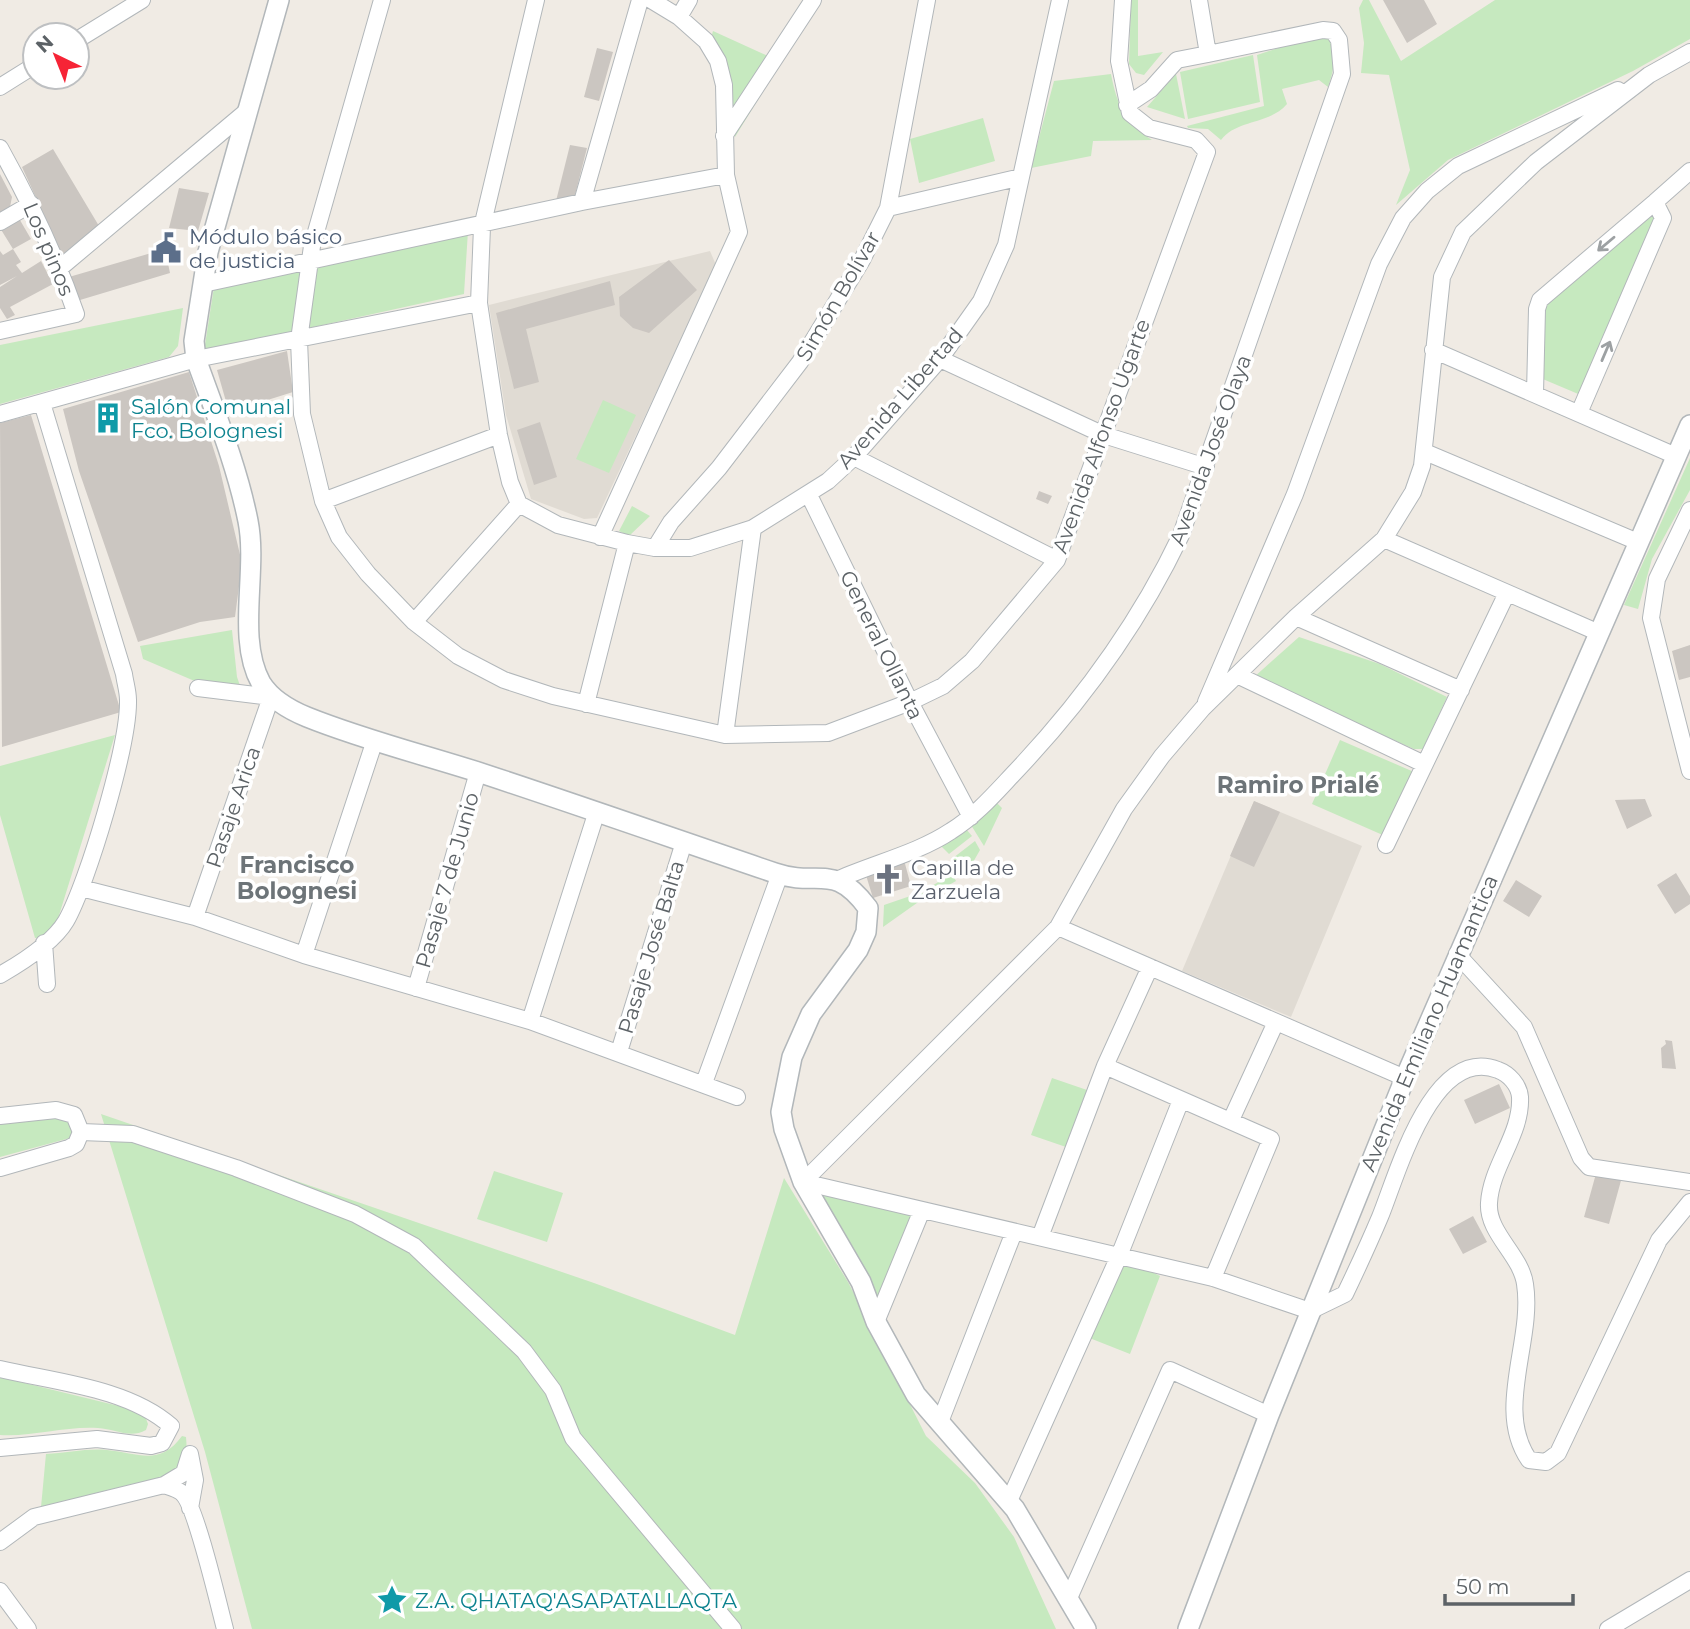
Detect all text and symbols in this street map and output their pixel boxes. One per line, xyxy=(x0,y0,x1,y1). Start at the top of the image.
north arrow xyxy=(21,21,91,91)
text: N xyxy=(31,30,58,58)
street label: Los pinos xyxy=(18,199,80,299)
place label: Módulo básico de justicia xyxy=(189,224,342,273)
street label: Simón Bolívar xyxy=(791,227,885,365)
public building icon: Módulo básico de justicia xyxy=(149,231,183,265)
one-way arrow xyxy=(1597,236,1615,252)
street label: Avenida Alfonso Ugarte xyxy=(1047,316,1155,556)
street label: Avenida Libertad xyxy=(832,322,968,474)
one-way arrow xyxy=(1600,341,1613,362)
street label: Avenida José Olaya xyxy=(1164,351,1256,549)
place label: Salón Comunal Fco. Bolognesi xyxy=(131,394,291,443)
building icon: Salón Comunal Fco. Bolognesi xyxy=(91,401,125,435)
street label: General Ollanta xyxy=(835,566,929,724)
street label: Pasaje Arica xyxy=(201,743,265,871)
district label: Ramiro Prialé xyxy=(1217,771,1379,799)
street label: Pasaje 7 de Junio xyxy=(410,789,484,971)
district label: Francisco Bolognesi xyxy=(237,851,357,905)
place label: Capilla de Zarzuela xyxy=(911,855,1014,904)
street label: Pasaje José Balta xyxy=(613,857,689,1037)
church icon: Capilla de Zarzuela xyxy=(871,862,905,896)
street label: Avenida Emiliano Huamantica xyxy=(1355,871,1503,1175)
scale bar xyxy=(1445,1562,1573,1606)
text: 50 m xyxy=(1456,1574,1510,1599)
place icon: Z.A. QHATAQ'ASAPATALLAQTA xyxy=(375,1583,409,1617)
place label: Z.A. QHATAQ'ASAPATALLAQTA xyxy=(415,1588,738,1613)

